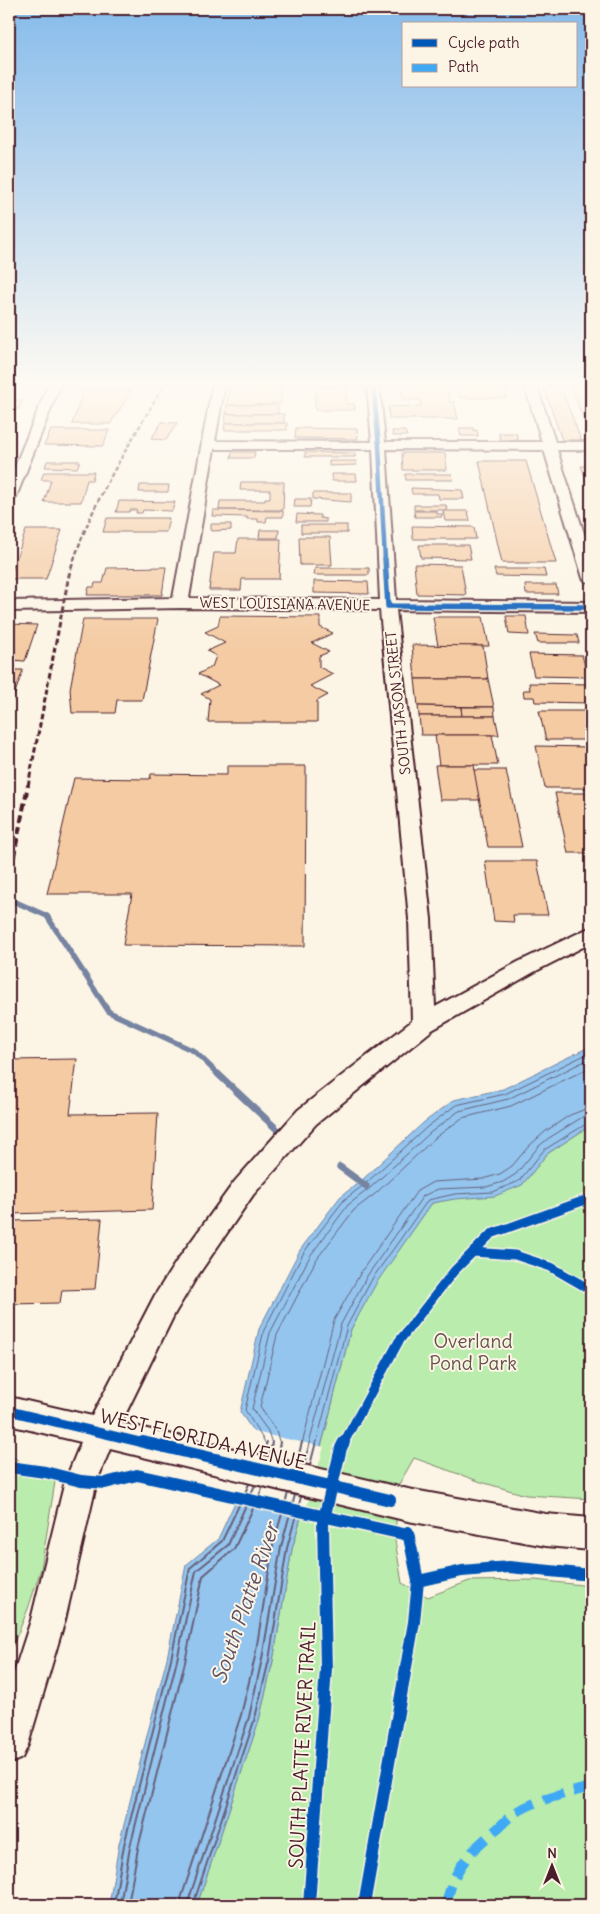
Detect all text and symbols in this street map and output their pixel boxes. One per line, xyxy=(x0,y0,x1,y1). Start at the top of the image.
legend xyxy=(402,22,578,88)
text: Cycle path xyxy=(448,33,520,52)
text: Path xyxy=(448,57,479,76)
street label: WEST LOUISIANA AVENUE xyxy=(199,594,371,614)
street label: SOUTH JASON STREET xyxy=(382,630,414,776)
park label: Overland Pond Park xyxy=(429,1329,517,1375)
street label: WEST FLORIDA AVENUE xyxy=(98,1404,308,1474)
water label: South Platte River xyxy=(205,1517,286,1687)
street label: SOUTH PLATTE RIVER TRAIL xyxy=(284,1621,320,1869)
north arrow xyxy=(528,1842,578,1892)
text: N xyxy=(547,1844,557,1862)

